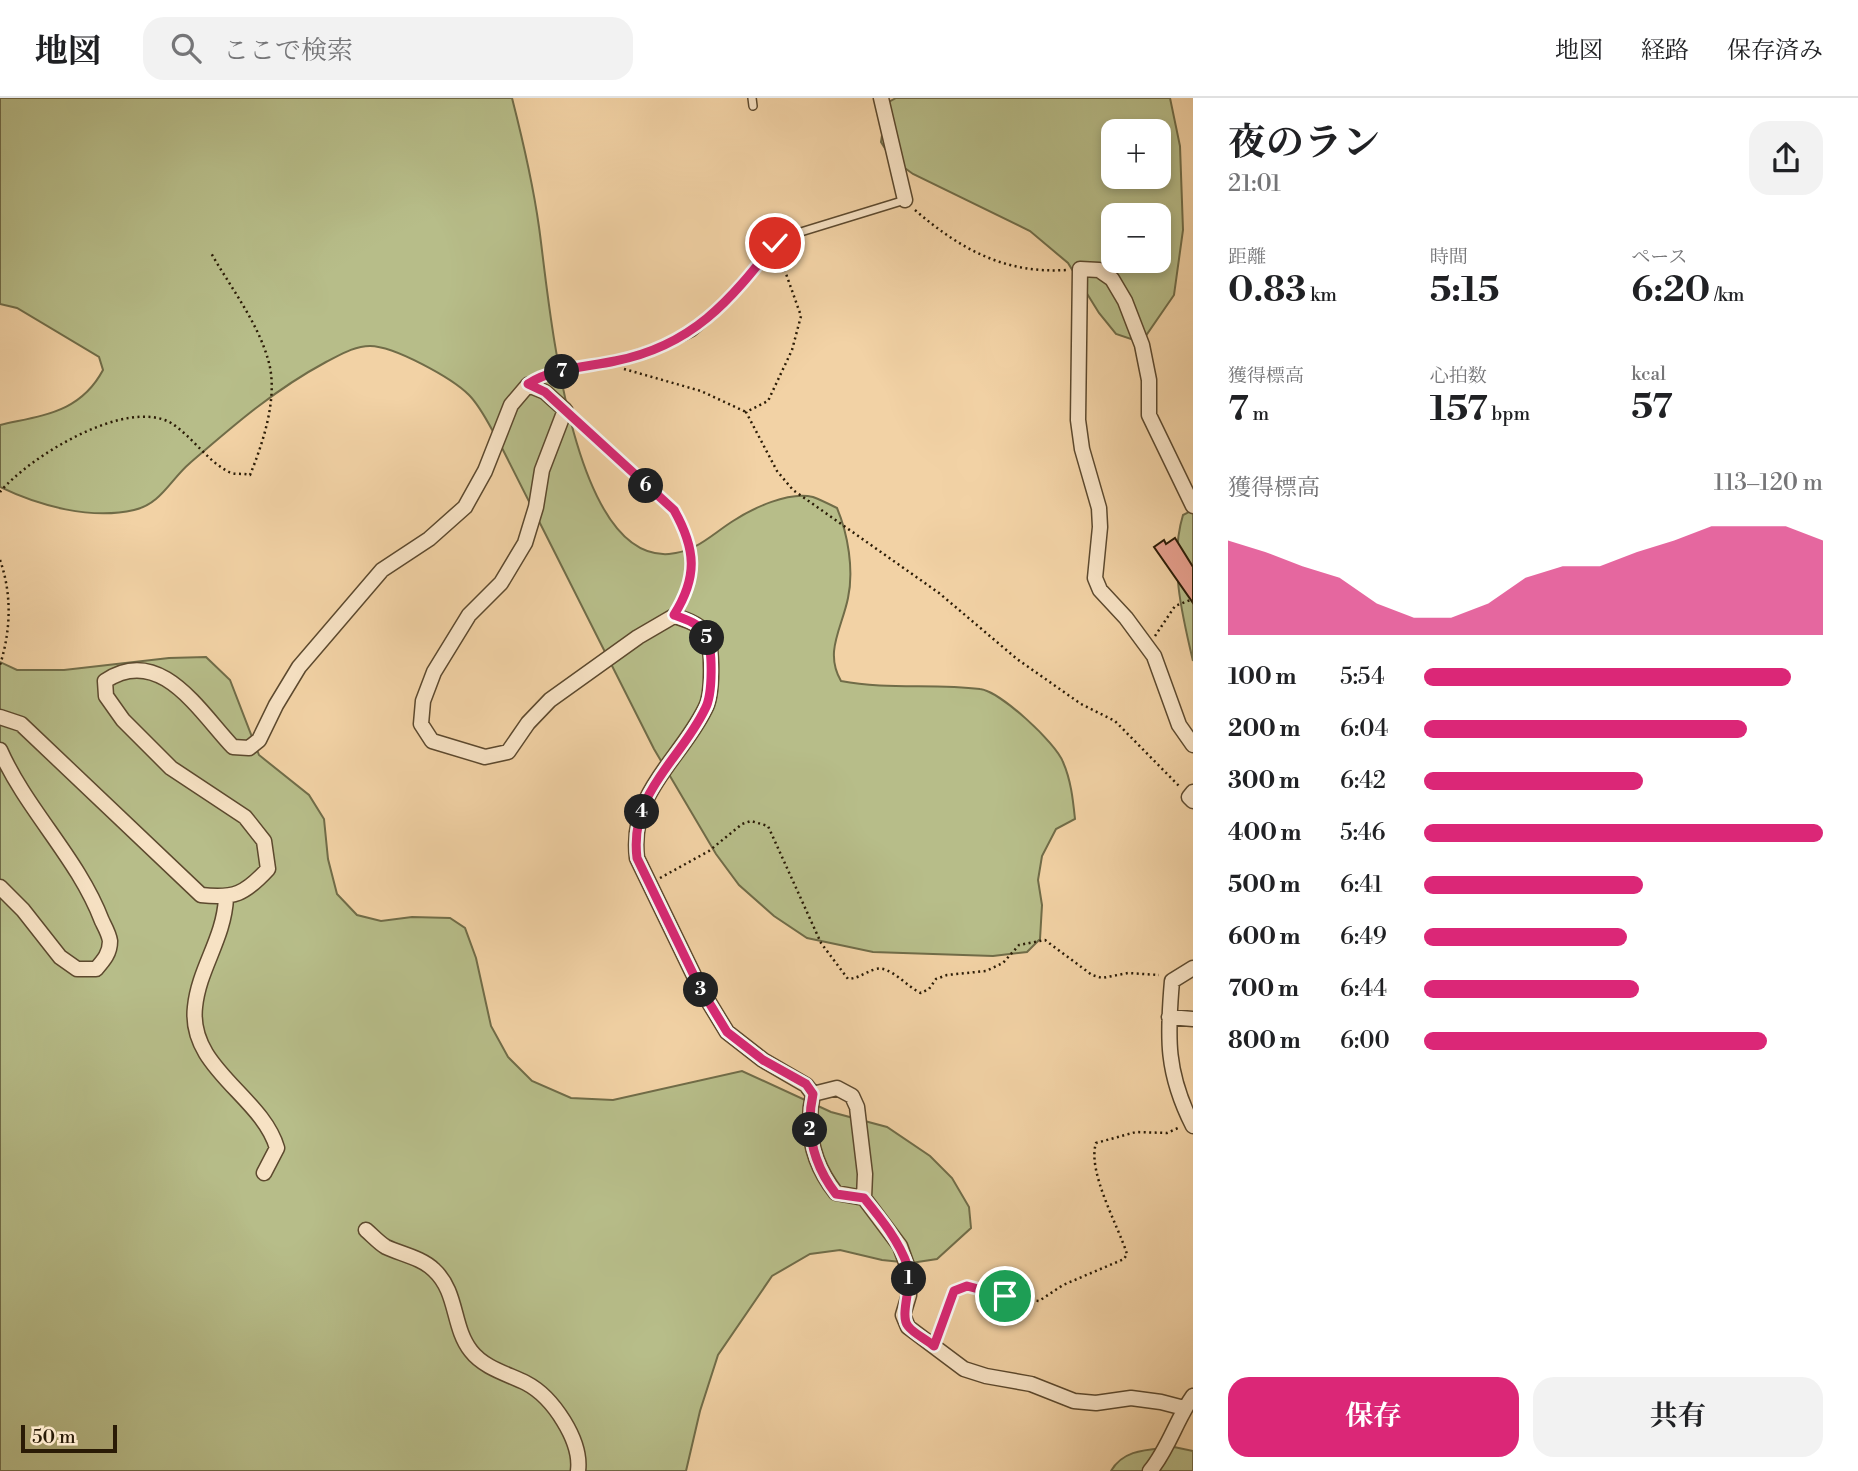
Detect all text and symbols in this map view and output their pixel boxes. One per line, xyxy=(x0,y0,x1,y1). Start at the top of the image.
search box xyxy=(143,17,633,80)
icon: search xyxy=(167,29,205,67)
text: 地図 xyxy=(35,32,101,73)
text: ここで検索 xyxy=(223,35,353,67)
text: 地図 xyxy=(1555,36,1603,66)
text: 経路 xyxy=(1641,36,1689,66)
text: 保存済み xyxy=(1727,36,1823,66)
map controls xyxy=(1101,119,1171,273)
button: + xyxy=(1101,119,1171,189)
text: 夜のラン xyxy=(1228,120,1380,167)
button: share xyxy=(1749,121,1823,195)
text: 21:01 xyxy=(1228,170,1281,198)
button: − xyxy=(1101,203,1171,273)
pin xyxy=(745,213,805,273)
icon: check xyxy=(756,224,794,262)
text: 距離 xyxy=(1228,245,1266,269)
text: 時間 xyxy=(1430,245,1468,269)
text: ペース xyxy=(1631,245,1687,269)
text: 0.83 xyxy=(1228,269,1306,312)
text: 5:15 xyxy=(1430,269,1499,312)
text: 6:20 xyxy=(1631,269,1710,312)
text: km xyxy=(1306,283,1337,307)
text: /km xyxy=(1710,283,1744,307)
pin: 7 xyxy=(544,354,580,390)
text: 7 xyxy=(556,359,567,383)
text: kcal xyxy=(1631,362,1666,386)
text: 獲得標高 xyxy=(1228,364,1304,388)
text: 心拍数 xyxy=(1430,364,1487,388)
text: 57 xyxy=(1631,386,1673,429)
text: 7 xyxy=(1228,388,1249,431)
text: 157 xyxy=(1430,388,1488,431)
text: m xyxy=(1249,402,1269,426)
text: bpm xyxy=(1488,402,1530,426)
pin: 6 xyxy=(628,468,664,504)
text: 113–120 m xyxy=(1714,469,1823,497)
text: 6 xyxy=(640,473,651,497)
text: 獲得標高 xyxy=(1228,474,1320,502)
pin: 5 xyxy=(690,620,724,656)
text: 5 xyxy=(701,625,712,649)
text: 100 m xyxy=(1228,663,1296,691)
text: 5:54 xyxy=(1340,663,1385,691)
text: 200 m xyxy=(1228,715,1300,743)
text: 6:04 xyxy=(1340,715,1388,743)
text: 300 m xyxy=(1228,767,1300,795)
text: 6:42 xyxy=(1340,767,1386,795)
pin: 4 xyxy=(624,794,660,830)
text: 4 xyxy=(635,799,648,823)
text: 400 m xyxy=(1228,819,1301,847)
text: 5:46 xyxy=(1340,819,1386,847)
text: 500 m xyxy=(1228,871,1300,899)
text: 6:41 xyxy=(1340,871,1383,899)
text: 600 m xyxy=(1228,923,1301,951)
text: 6:49 xyxy=(1340,923,1387,951)
pin: 3 xyxy=(684,972,718,1008)
text: 700 m xyxy=(1228,975,1299,1003)
text: 6:44 xyxy=(1340,975,1387,1003)
text: 3 xyxy=(695,977,706,1001)
text: 800 m xyxy=(1228,1027,1301,1055)
text: 6:00 xyxy=(1340,1027,1390,1055)
pin: 2 xyxy=(792,1112,828,1148)
text: 2 xyxy=(804,1117,815,1141)
pin: 1 xyxy=(892,1262,926,1296)
text: 1 xyxy=(904,1266,913,1290)
pin xyxy=(975,1266,1035,1326)
icon: arrive xyxy=(986,1277,1024,1315)
button: 保存 xyxy=(1228,1377,1519,1457)
button: 共有 xyxy=(1533,1377,1823,1457)
scale bar xyxy=(21,1422,117,1454)
text: 50 m xyxy=(32,1425,76,1449)

